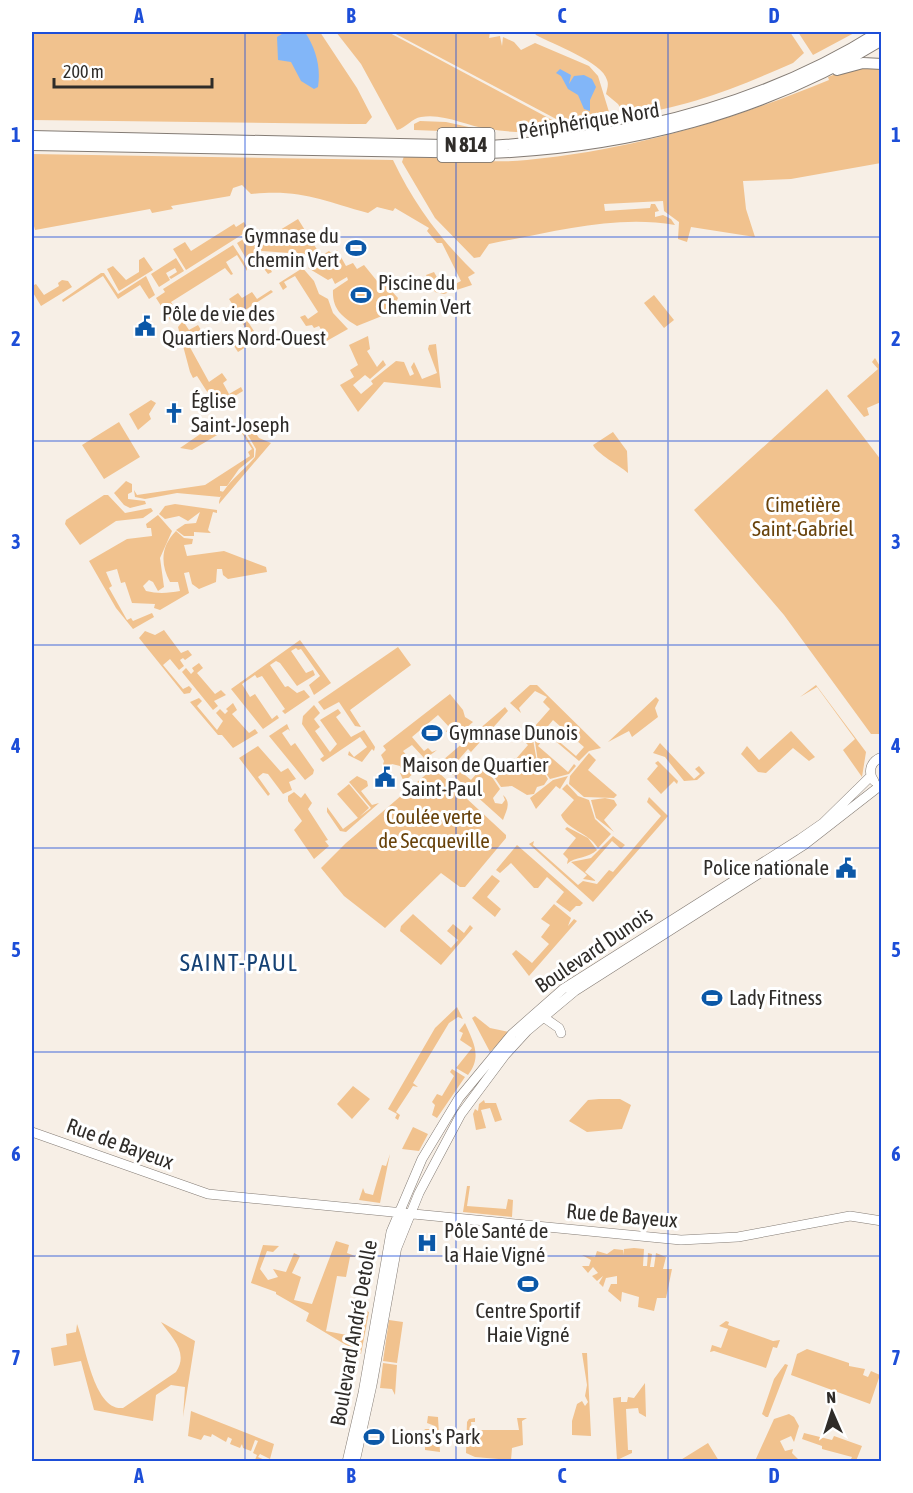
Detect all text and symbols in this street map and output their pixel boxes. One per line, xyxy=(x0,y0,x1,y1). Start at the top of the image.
text: A xyxy=(133,4,144,27)
text: B xyxy=(346,4,356,27)
text: C xyxy=(558,4,567,27)
text: D xyxy=(768,4,780,27)
scale bar xyxy=(54,51,212,89)
text: 200 m xyxy=(63,61,104,82)
street label: Périphérique Nord xyxy=(517,97,661,143)
text: 1 xyxy=(11,123,21,146)
text: 1 xyxy=(891,123,901,146)
road number: N 814 xyxy=(438,128,494,162)
place label: Gymnase du chemin Vert xyxy=(244,223,339,271)
sports icon: Gymnase du chemin Vert xyxy=(344,236,368,260)
place label: Piscine du Chemin Vert xyxy=(378,270,471,318)
sports icon: Piscine du Chemin Vert xyxy=(349,283,373,307)
place label: Pôle de vie des Quartiers Nord-Ouest xyxy=(162,301,326,349)
public building icon: Pôle de vie des Quartiers Nord-Ouest xyxy=(133,314,157,338)
text: 2 xyxy=(11,327,21,350)
text: 2 xyxy=(891,327,901,350)
place label: Église Saint-Joseph xyxy=(191,388,290,436)
church icon: Église Saint-Joseph xyxy=(162,401,186,425)
park label: Cimetière Saint-Gabriel xyxy=(752,492,854,540)
text: 3 xyxy=(11,530,21,553)
text: 3 xyxy=(891,530,901,553)
place label: Gymnase Dunois xyxy=(449,720,578,744)
sports icon: Gymnase Dunois xyxy=(420,721,444,745)
text: 4 xyxy=(10,734,21,757)
text: 4 xyxy=(890,734,901,757)
place label: Maison de Quartier Saint-Paul xyxy=(402,752,549,800)
public building icon: Maison de Quartier Saint-Paul xyxy=(373,765,397,789)
park label: Coulée verte de Secqueville xyxy=(378,804,490,852)
place label: Police nationale xyxy=(703,855,829,879)
public building icon: Police nationale xyxy=(834,856,858,880)
street label: Boulevard Dunois xyxy=(530,901,657,997)
text: 5 xyxy=(11,938,21,961)
text: 5 xyxy=(891,938,901,961)
district label: SAINT-PAUL xyxy=(180,949,298,976)
place label: Lady Fitness xyxy=(729,985,822,1009)
sports icon: Lady Fitness xyxy=(700,986,724,1010)
street label: Rue de Bayeux xyxy=(64,1113,177,1174)
text: 6 xyxy=(11,1142,21,1165)
text: 6 xyxy=(891,1142,901,1165)
street label: Rue de Bayeux xyxy=(565,1198,679,1232)
place label: Pôle Santé de la Haie Vigné xyxy=(444,1218,548,1266)
hospital icon: Pôle Santé de la Haie Vigné xyxy=(415,1231,439,1255)
street label: Boulevard André Detolle xyxy=(325,1238,381,1428)
sports icon: Centre Sportif Haie Vigné xyxy=(516,1272,540,1296)
place label: Centre Sportif Haie Vigné xyxy=(475,1298,581,1346)
text: 7 xyxy=(11,1346,21,1369)
text: 7 xyxy=(891,1346,901,1369)
north arrow xyxy=(802,1382,862,1442)
text: N xyxy=(826,1388,836,1406)
place label: Lions's Park xyxy=(391,1424,480,1448)
sports icon: Lions's Park xyxy=(362,1425,386,1449)
text: A xyxy=(133,1464,144,1487)
text: B xyxy=(346,1464,356,1487)
text: C xyxy=(558,1464,567,1487)
text: D xyxy=(768,1464,780,1487)

